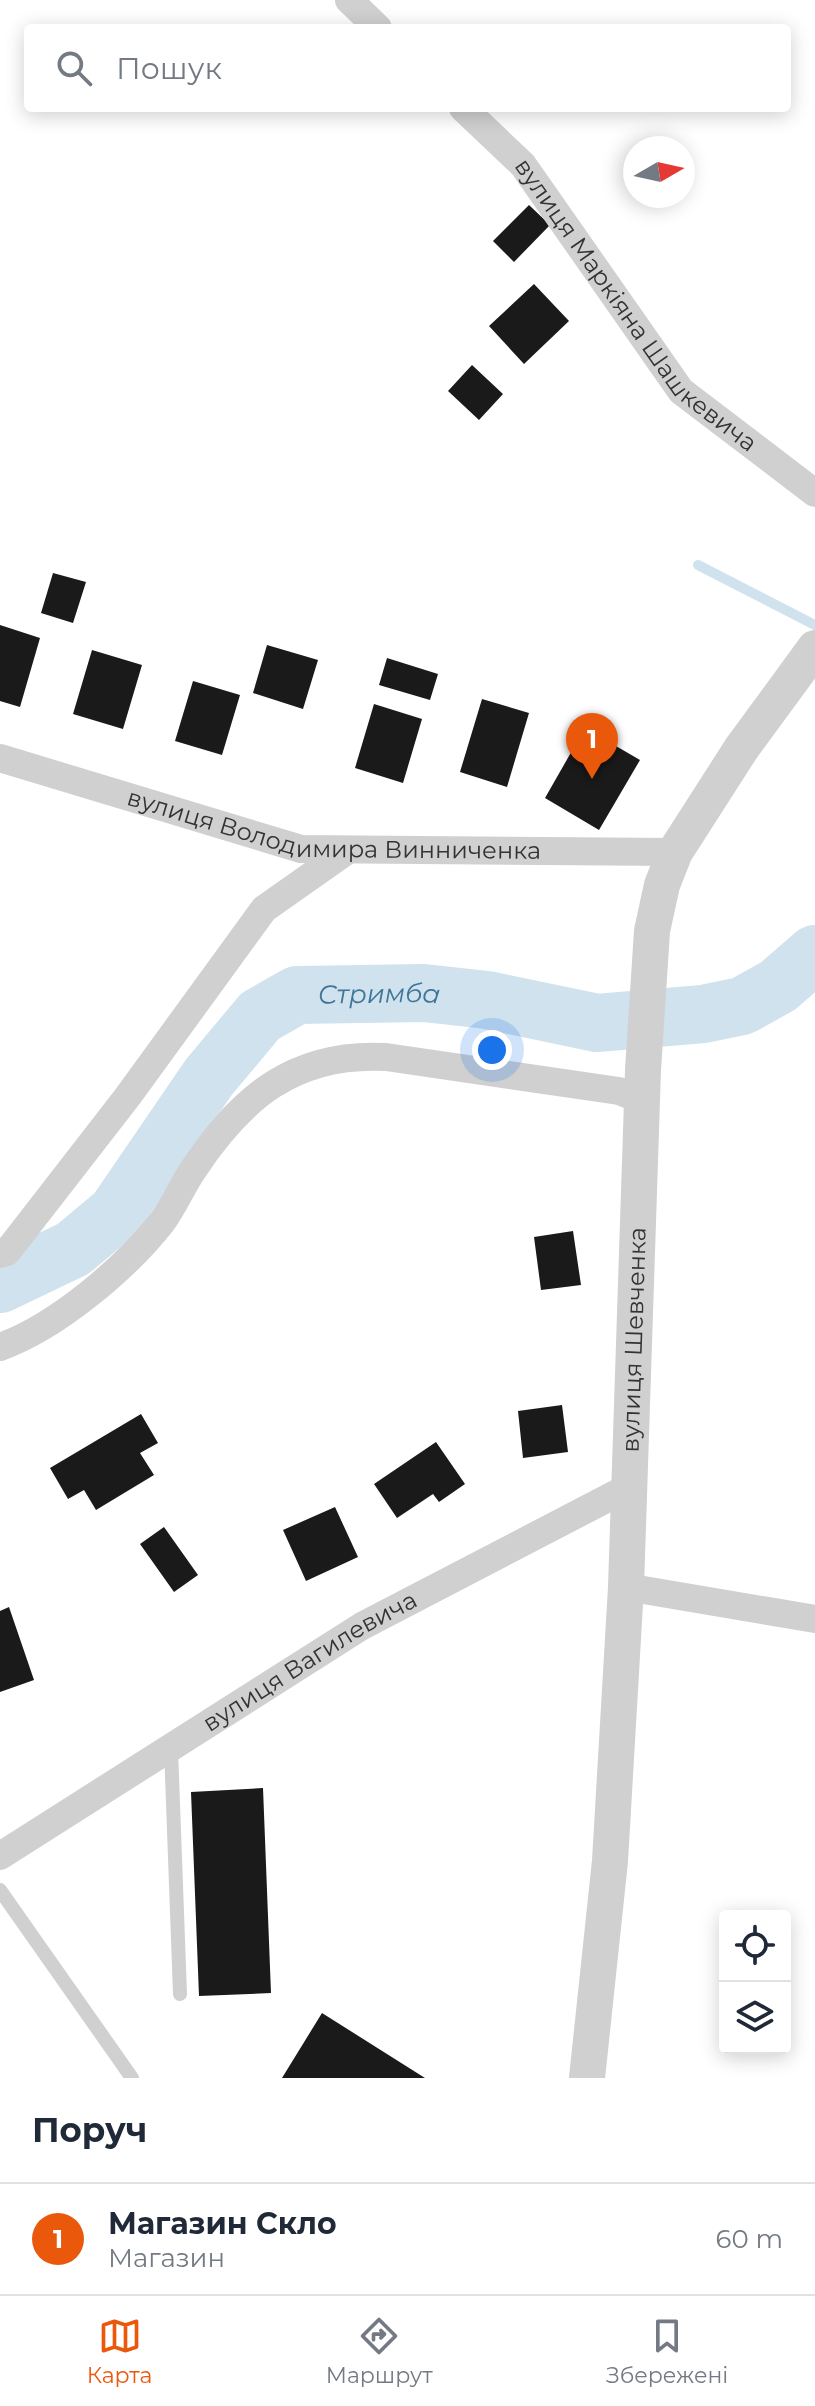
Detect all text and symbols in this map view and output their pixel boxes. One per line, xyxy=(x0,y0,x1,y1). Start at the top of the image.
search box xyxy=(24,24,791,112)
icon: search xyxy=(52,46,96,90)
text: Пошук xyxy=(116,50,222,87)
north arrow xyxy=(623,136,695,208)
street label: вулиця Маркіяна Шашкевича xyxy=(509,153,763,458)
pin: 1 xyxy=(566,713,618,779)
street label: вулиця Володимира Винниченка xyxy=(124,782,541,865)
water label: Стримба xyxy=(318,977,442,1011)
your location xyxy=(472,1030,512,1070)
street label: вулиця Шевченка xyxy=(615,1227,652,1453)
street label: вулиця Вагилевича xyxy=(197,1585,422,1737)
map controls xyxy=(719,1910,791,2054)
button: locate xyxy=(719,1910,791,1982)
button: layers xyxy=(719,1982,791,2054)
text: Поруч xyxy=(32,2109,147,2151)
text: Магазин Скло xyxy=(108,2205,337,2242)
text: 1 xyxy=(53,2223,63,2255)
text: 60 m xyxy=(716,2223,783,2255)
text: Магазин xyxy=(108,2242,225,2274)
tab: Карта xyxy=(87,2314,152,2389)
tab: Маршрут xyxy=(326,2314,433,2389)
tab: Збережені xyxy=(606,2314,728,2389)

